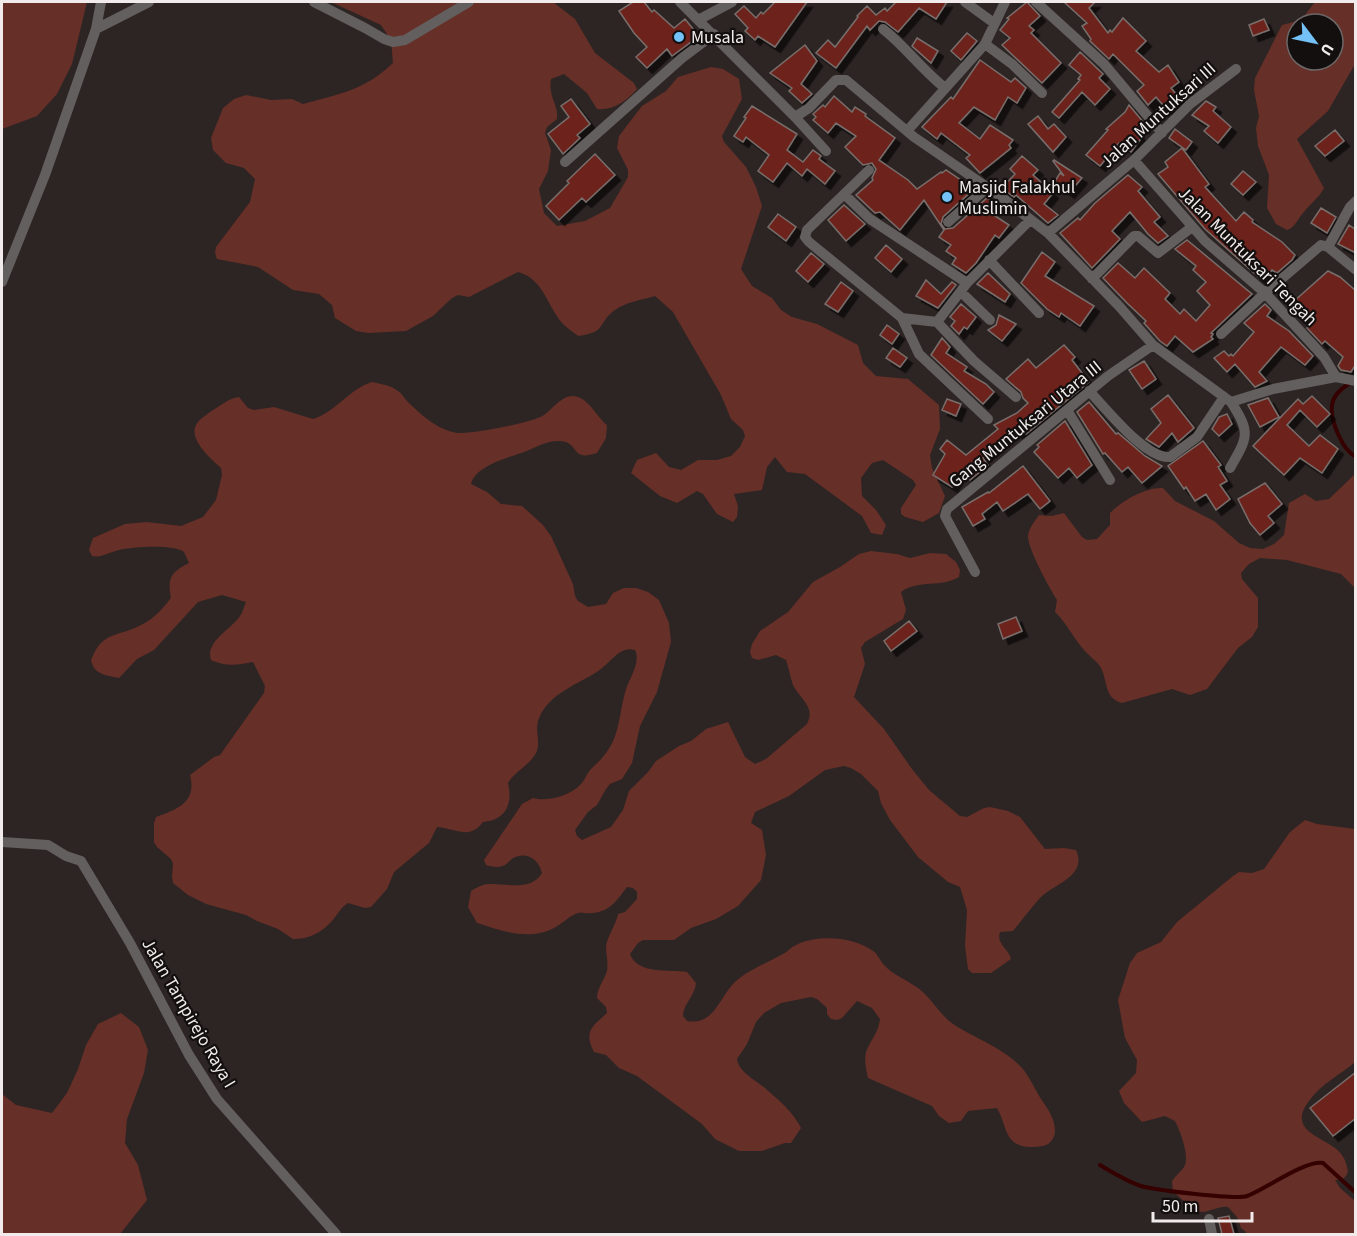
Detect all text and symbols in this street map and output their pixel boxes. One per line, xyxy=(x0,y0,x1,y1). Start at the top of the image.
north arrow xyxy=(1285,12,1345,72)
place label: Musala xyxy=(691,25,744,50)
marker: Musala xyxy=(672,30,686,44)
text: U xyxy=(1315,39,1339,60)
street label: Jalan Muntuksari III xyxy=(1095,57,1221,174)
place label: Masjid Falakhul Muslimin xyxy=(959,175,1075,221)
street label: Jalan Muntuksari Tengah xyxy=(1172,181,1323,332)
marker: Masjid Falakhul Muslimin xyxy=(940,190,954,204)
street label: Gang Muntuksari Utara III xyxy=(944,355,1107,494)
street label: Jalan Tampirejo Raya I xyxy=(135,934,242,1093)
scale bar xyxy=(1153,1185,1252,1223)
text: 50 m xyxy=(1162,1194,1198,1219)

